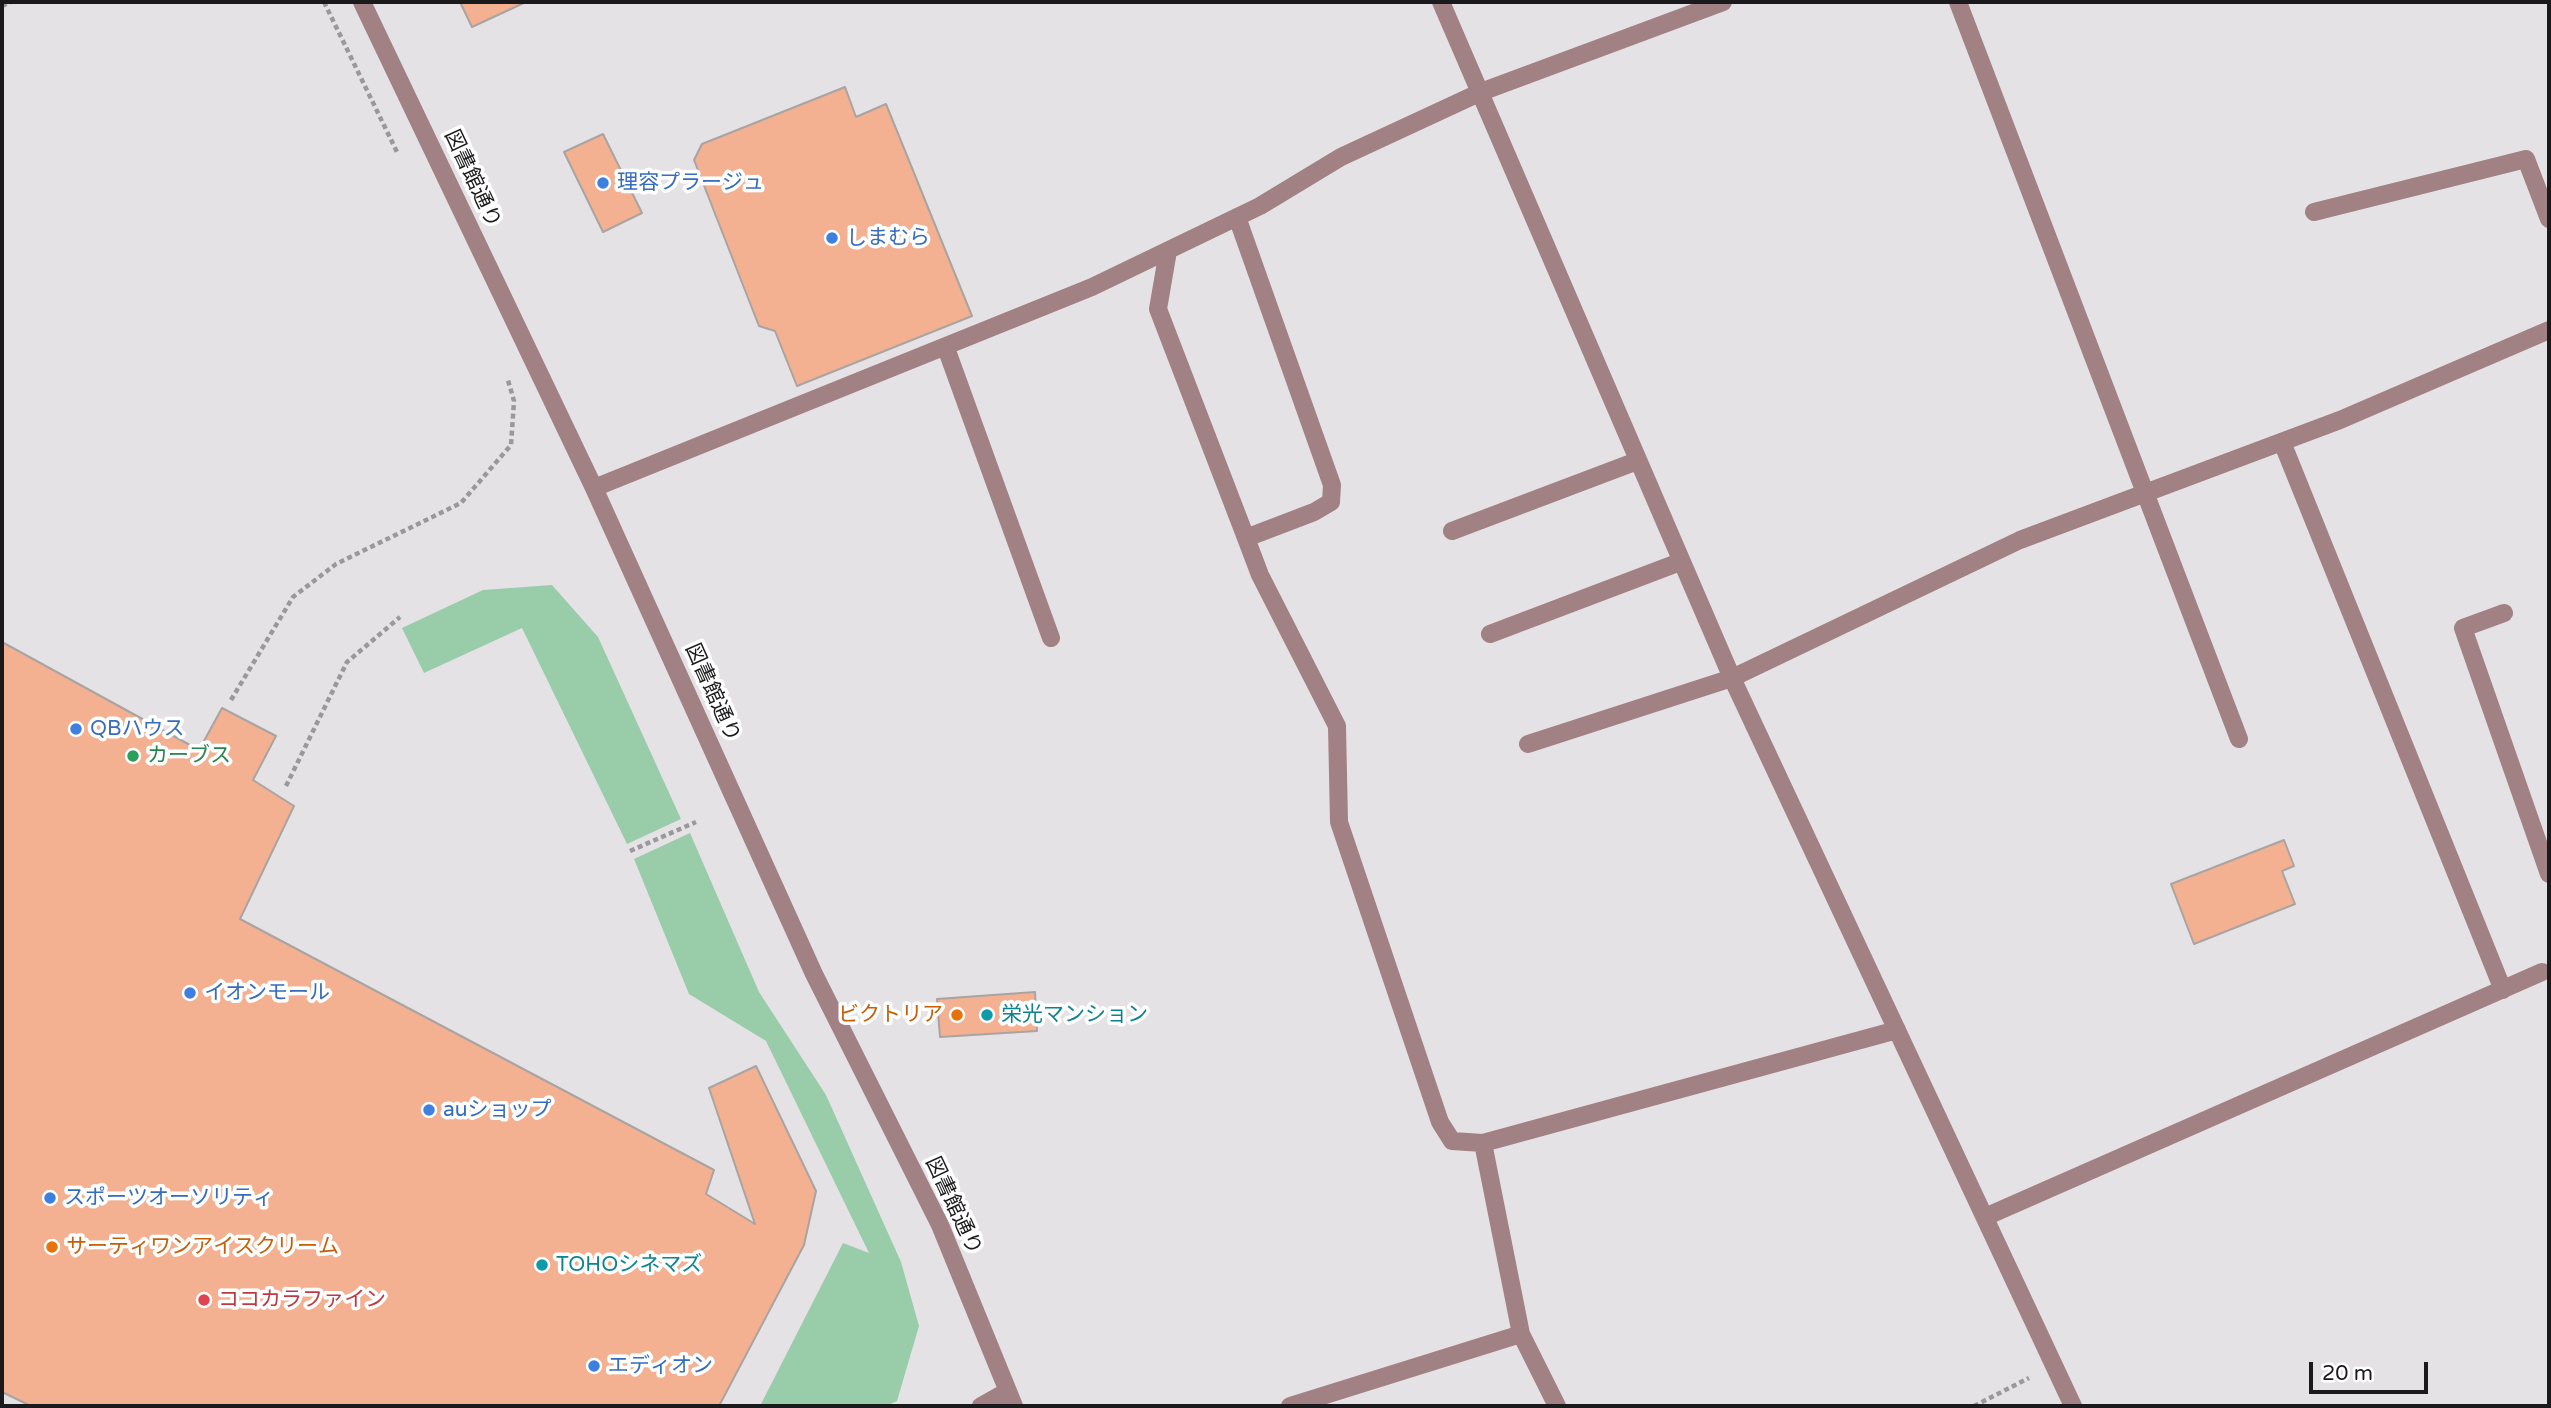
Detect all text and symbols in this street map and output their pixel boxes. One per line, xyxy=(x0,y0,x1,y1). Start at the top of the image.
street label: 図書館通り xyxy=(438,126,506,232)
place label: 理容プラージュ xyxy=(617,170,764,196)
marker: 理容プラージュ xyxy=(595,175,611,191)
place label: しまむら xyxy=(846,225,930,251)
marker: しまむら xyxy=(824,230,840,246)
street label: 図書館通り xyxy=(679,640,745,746)
place label: QBハウス xyxy=(90,716,185,742)
marker: QBハウス xyxy=(68,721,84,737)
place label: カーブス xyxy=(147,743,231,769)
marker: カーブス xyxy=(125,748,141,764)
place label: イオンモール xyxy=(204,980,330,1006)
marker: イオンモール xyxy=(182,985,198,1001)
place label: ビクトリア xyxy=(838,1002,943,1028)
place label: 栄光マンション xyxy=(1001,1002,1148,1028)
marker: ビクトリア xyxy=(949,1007,965,1023)
marker: 栄光マンション xyxy=(979,1007,995,1023)
place label: auショップ xyxy=(443,1097,552,1123)
marker: auショップ xyxy=(421,1102,437,1118)
street label: 図書館通り xyxy=(919,1153,987,1259)
place label: スポーツオーソリティ xyxy=(64,1185,274,1211)
marker: スポーツオーソリティ xyxy=(42,1190,58,1206)
place label: サーティワンアイスクリーム xyxy=(66,1234,339,1260)
marker: サーティワンアイスクリーム xyxy=(44,1239,60,1255)
place label: TOHOシネマズ xyxy=(556,1252,702,1278)
marker: TOHOシネマズ xyxy=(534,1257,550,1273)
place label: ココカラファイン xyxy=(218,1287,386,1313)
marker: ココカラファイン xyxy=(196,1292,212,1308)
scale bar xyxy=(2313,1348,2432,1392)
place label: エディオン xyxy=(608,1353,713,1379)
marker: エディオン xyxy=(586,1358,602,1374)
text: 20 m xyxy=(2322,1361,2373,1386)

